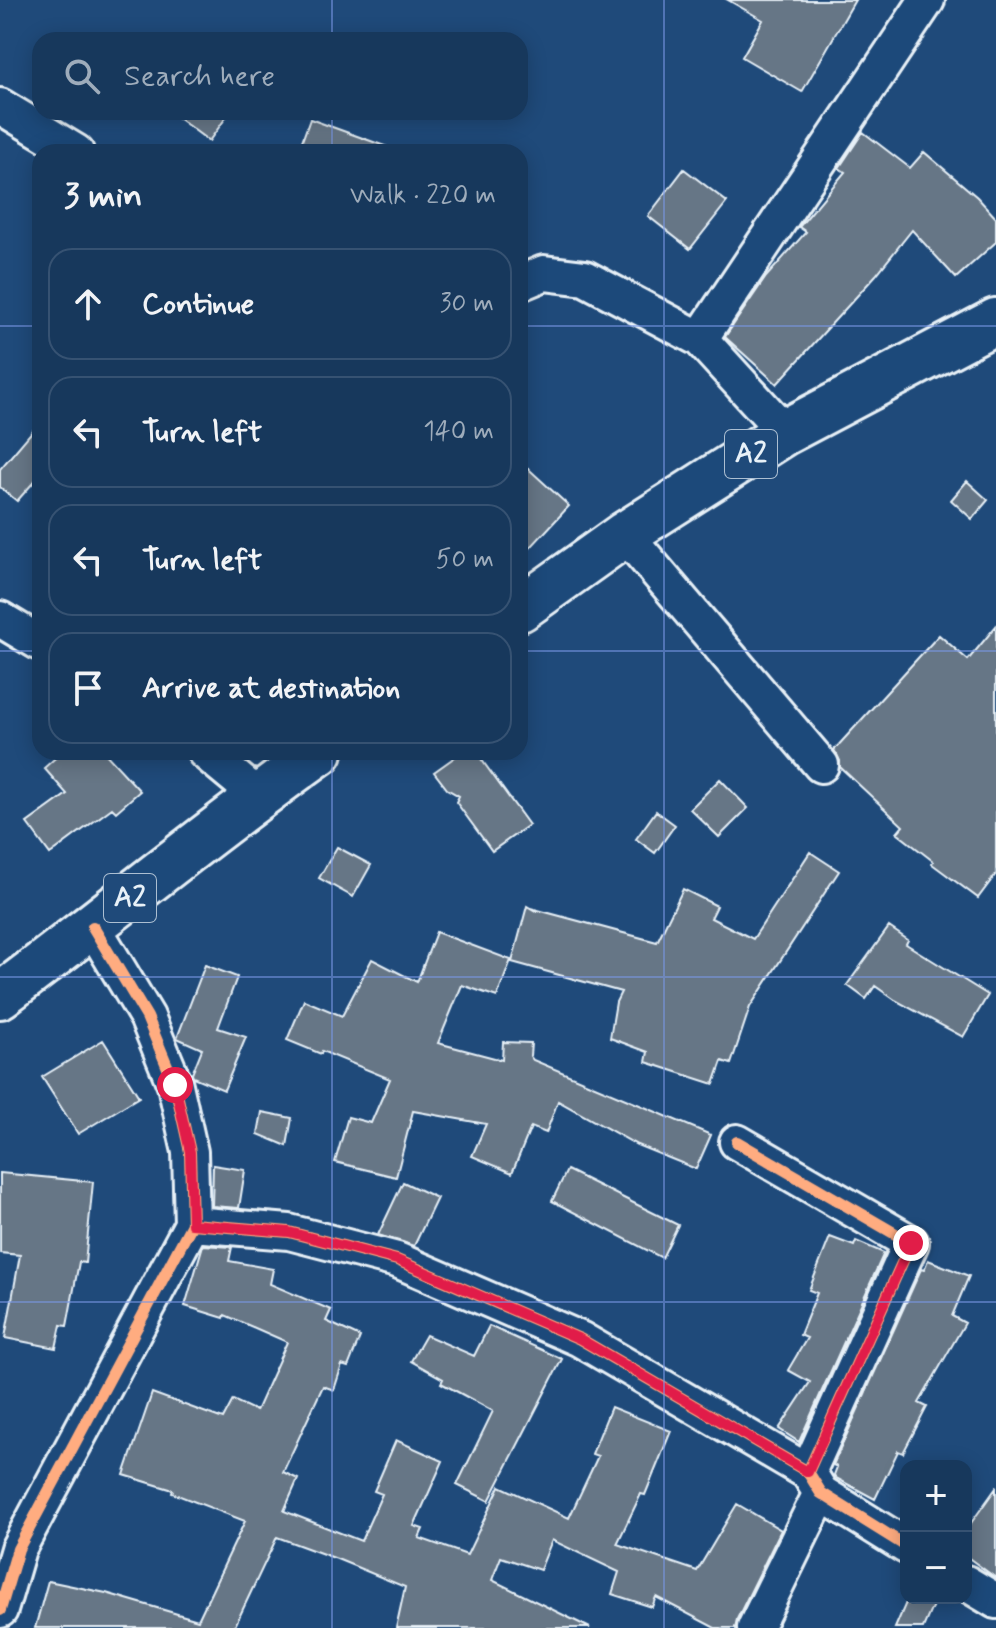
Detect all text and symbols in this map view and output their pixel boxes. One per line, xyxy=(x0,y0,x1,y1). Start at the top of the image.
search box xyxy=(32,32,528,120)
icon: search xyxy=(60,54,104,98)
text: Search here xyxy=(124,57,275,96)
text: 3 min xyxy=(64,174,142,219)
text: Walk · 220 m xyxy=(350,179,496,213)
icon: ahead xyxy=(66,282,110,326)
text: Continue xyxy=(142,285,254,324)
text: 30 m xyxy=(440,287,494,321)
icon: left xyxy=(66,410,110,454)
text: Turn left xyxy=(142,413,262,452)
text: 140 m xyxy=(423,415,494,449)
road number: A2 xyxy=(725,430,777,478)
icon: left xyxy=(66,538,110,582)
text: Turn left xyxy=(142,541,262,580)
text: 50 m xyxy=(436,543,494,577)
icon: arrive xyxy=(66,666,110,710)
text: Arrive at destination xyxy=(142,669,400,708)
road number: A2 xyxy=(104,874,156,922)
route start xyxy=(157,1067,193,1103)
route end xyxy=(893,1225,929,1261)
map controls xyxy=(900,1460,972,1604)
button: + xyxy=(900,1460,972,1532)
button: − xyxy=(900,1532,972,1604)

